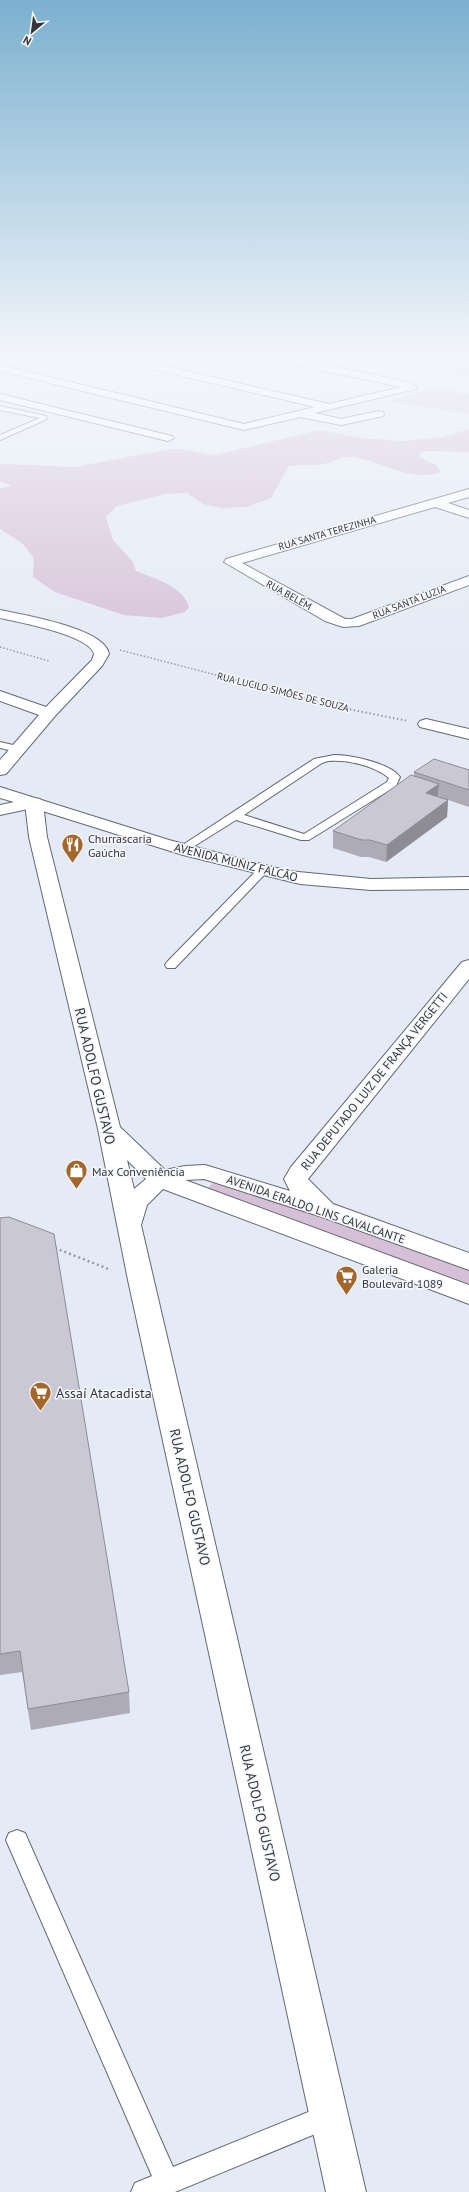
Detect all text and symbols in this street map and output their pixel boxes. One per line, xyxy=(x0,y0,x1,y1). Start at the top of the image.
north arrow xyxy=(12,12,52,52)
text: N xyxy=(21,33,34,49)
street label: RUA SANTA TEREZINHA xyxy=(277,513,377,553)
street label: RUA BELÉM xyxy=(264,577,314,613)
street label: RUA SANTA LUZIA xyxy=(371,582,448,622)
street label: RUA LUCILO SIMÕES DE SOUZA xyxy=(216,669,350,715)
place label: Churrascaria Gaúcha xyxy=(88,831,152,860)
restaurant icon: Churrascaria Gaúcha xyxy=(60,832,86,865)
street label: AVENIDA MUNIZ FALCÃO xyxy=(173,839,299,885)
street label: RUA DEPUTADO LUIZ DE FRANÇA VERGETTI xyxy=(298,989,450,1173)
street label: RUA ADOLFO GUSTAVO xyxy=(71,1006,119,1146)
shop icon: Max Conveniência xyxy=(63,1158,89,1191)
place label: Max Conveniência xyxy=(92,1164,185,1179)
street label: AVENIDA ERALDO LINS CAVALCANTE xyxy=(225,1171,407,1247)
place label: Galeria Boulevard 1089 xyxy=(362,1262,443,1291)
supermarket icon: Galeria Boulevard 1089 xyxy=(333,1263,359,1296)
supermarket icon: Assaí Atacadista xyxy=(28,1380,54,1413)
place label: Assaí Atacadista xyxy=(56,1384,152,1402)
street label: RUA ADOLFO GUSTAVO xyxy=(166,1427,214,1567)
street label: RUA ADOLFO GUSTAVO xyxy=(236,1743,284,1883)

